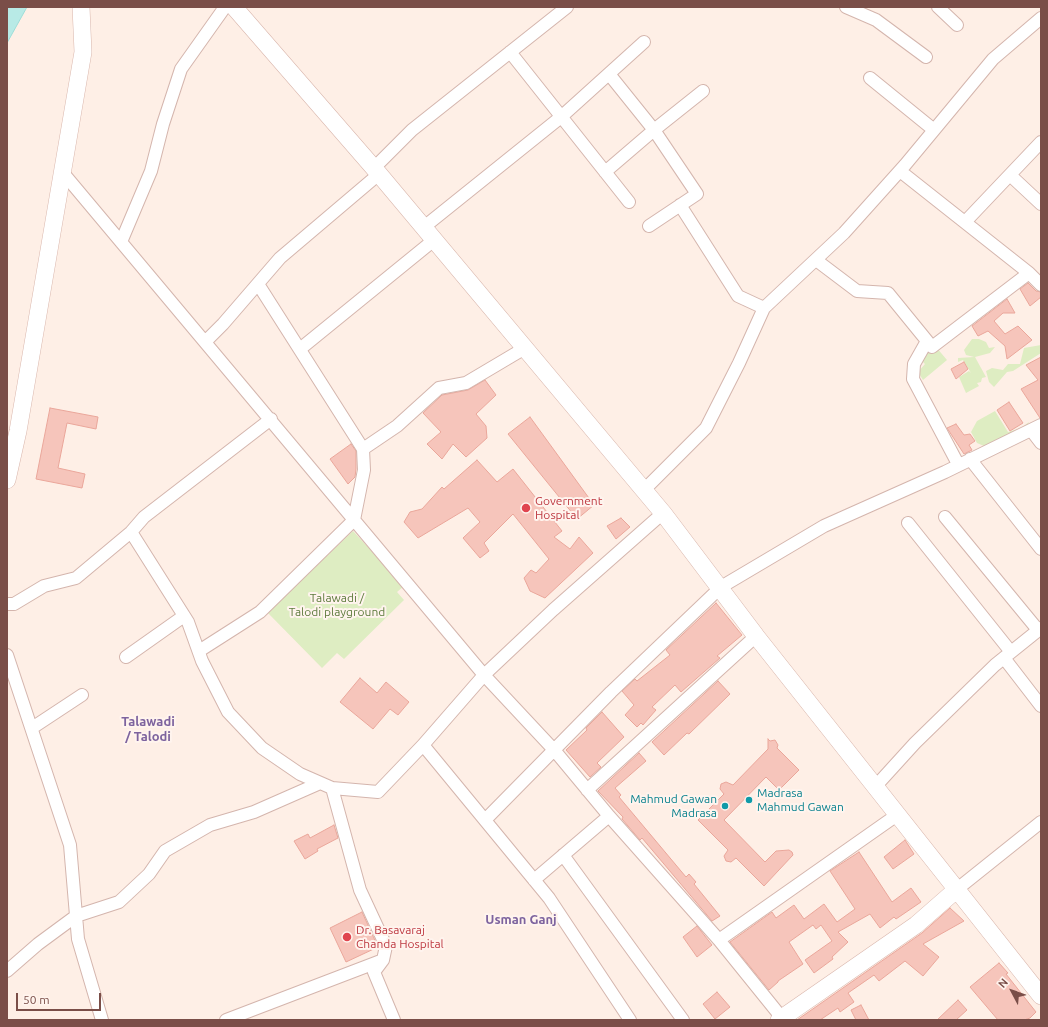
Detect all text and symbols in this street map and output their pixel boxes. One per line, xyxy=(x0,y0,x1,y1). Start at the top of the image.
place label: Government Hospital xyxy=(535,494,602,522)
marker: Government Hospital xyxy=(520,502,532,514)
park label: Talawadi / Talodi playground xyxy=(289,591,385,619)
district label: Talawadi / Talodi xyxy=(121,714,175,745)
place label: Madrasa Mahmud Gawan xyxy=(757,786,844,814)
place label: Mahmud Gawan Madrasa xyxy=(630,792,717,820)
marker: Madrasa Mahmud Gawan xyxy=(744,795,754,805)
marker: Mahmud Gawan Madrasa xyxy=(720,801,730,811)
district label: Usman Ganj xyxy=(485,912,557,928)
place label: Dr. Basavaraj Chanda Hospital xyxy=(356,923,444,951)
marker: Dr. Basavaraj Chanda Hospital xyxy=(341,931,353,943)
north arrow xyxy=(992,971,1032,1011)
text: N xyxy=(996,976,1010,990)
scale bar xyxy=(18,985,103,1011)
text: 50 m xyxy=(23,993,50,1006)

